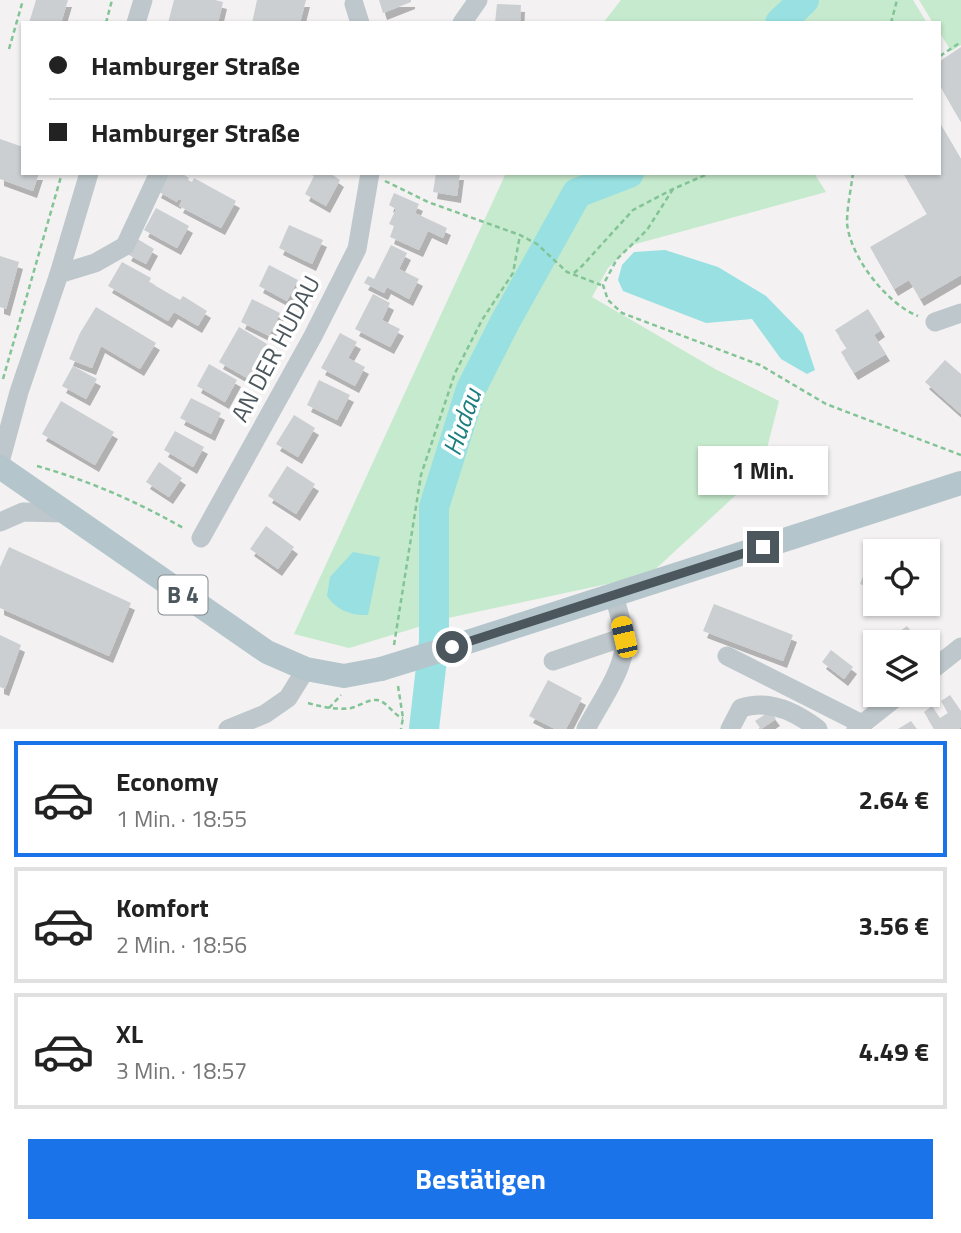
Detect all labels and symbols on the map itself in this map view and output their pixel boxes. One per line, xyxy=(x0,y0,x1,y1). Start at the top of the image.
street label: AN DER HUDAU xyxy=(221,269,329,428)
water label: Hudau xyxy=(432,381,492,460)
callout: 1 Min. xyxy=(698,446,828,494)
route end xyxy=(747,531,779,563)
road number: B 4 xyxy=(158,576,208,614)
car xyxy=(610,614,639,660)
route start xyxy=(436,631,468,663)

